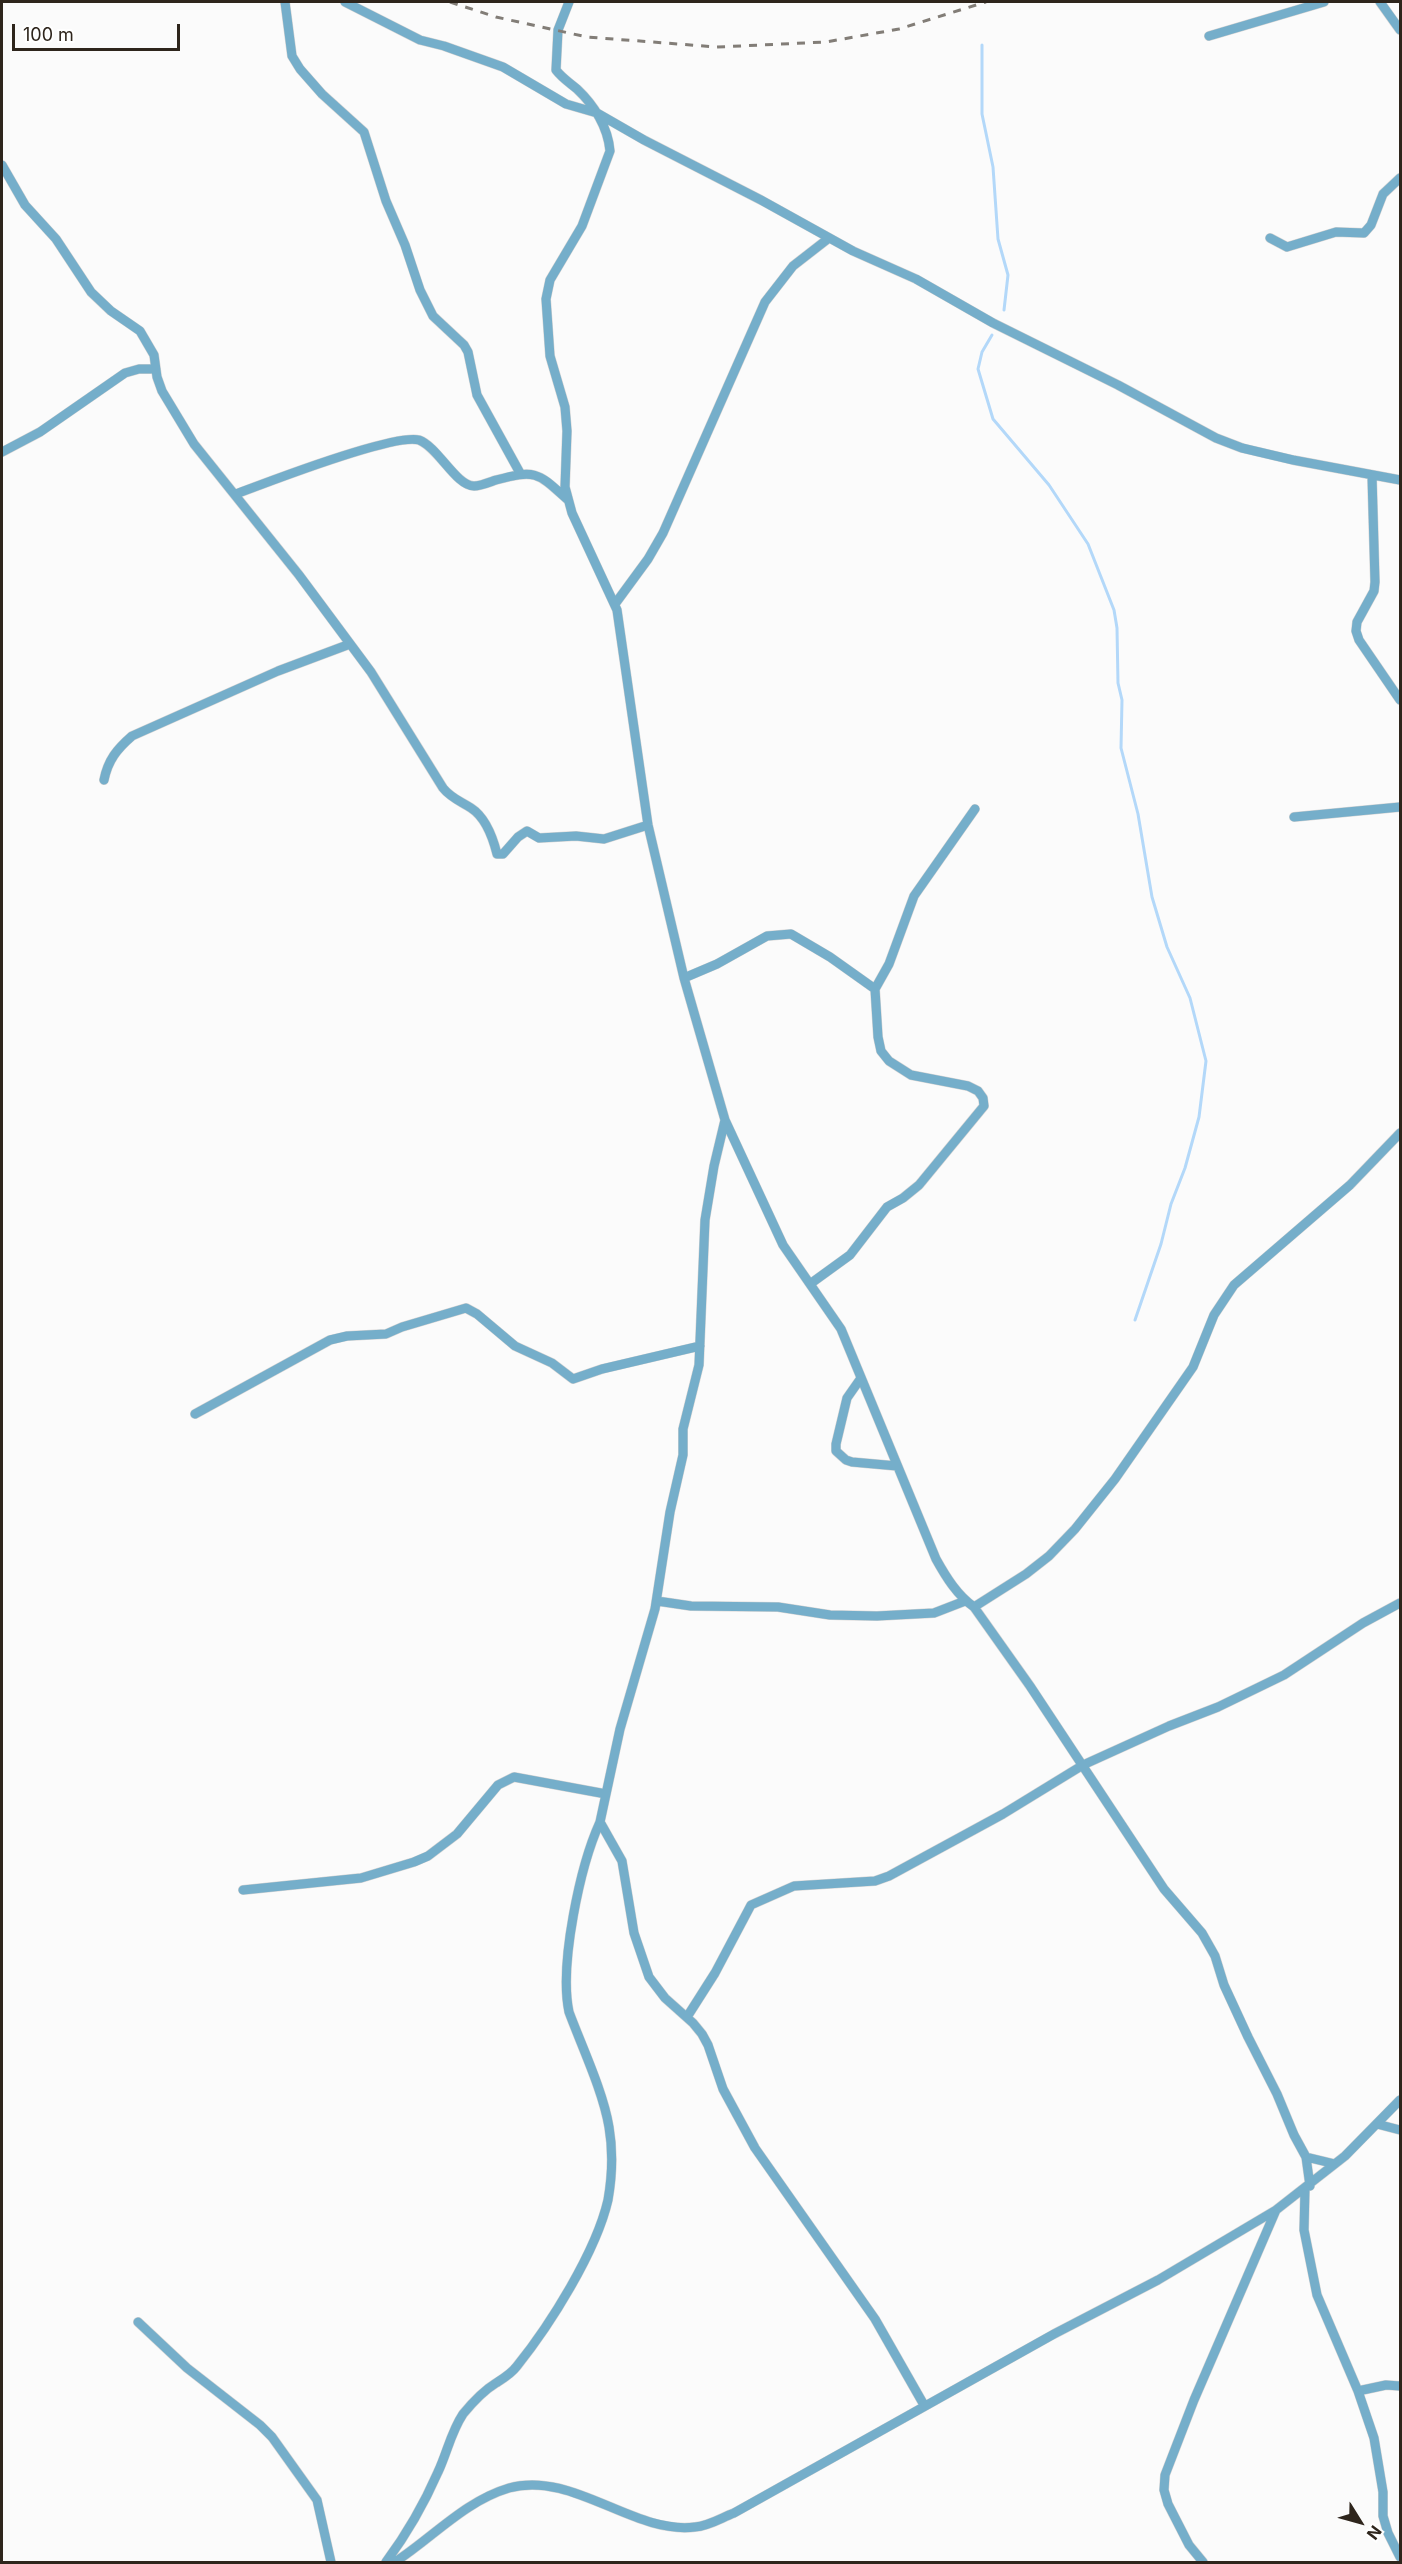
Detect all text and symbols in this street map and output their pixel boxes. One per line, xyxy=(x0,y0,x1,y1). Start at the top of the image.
scale bar xyxy=(15,12,183,50)
text: 100 m xyxy=(23,24,74,45)
north arrow xyxy=(1330,2492,1390,2552)
text: N xyxy=(1363,2522,1386,2544)

